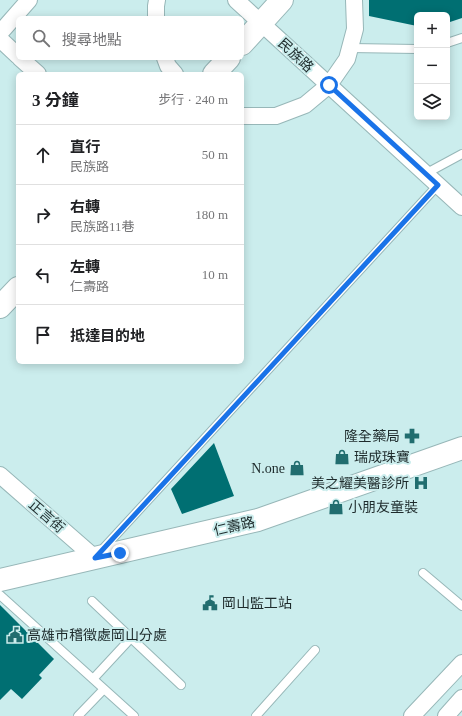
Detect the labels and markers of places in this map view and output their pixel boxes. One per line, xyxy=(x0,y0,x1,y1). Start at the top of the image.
pharmacy icon: 隆全藥局 xyxy=(403,427,421,445)
place label: 隆全藥局 xyxy=(344,429,400,444)
shop icon: 瑞成珠寶 xyxy=(333,448,351,466)
place label: 瑞成珠寶 xyxy=(354,450,410,465)
shop icon: N.one xyxy=(288,459,306,477)
place label: N.one xyxy=(251,461,285,476)
hospital icon: 美之耀美醫診所 xyxy=(412,474,430,492)
place label: 美之耀美醫診所 xyxy=(311,475,409,491)
shop icon: 小朋友童裝 xyxy=(327,498,345,516)
place label: 小朋友童裝 xyxy=(348,499,418,515)
public building icon: 岡山監工站 xyxy=(201,594,219,612)
place label: 岡山監工站 xyxy=(222,596,292,611)
public building icon: 高雄市稽徵處岡山分處 xyxy=(6,626,24,644)
place label: 高雄市稽徵處岡山分處 xyxy=(27,627,167,643)

